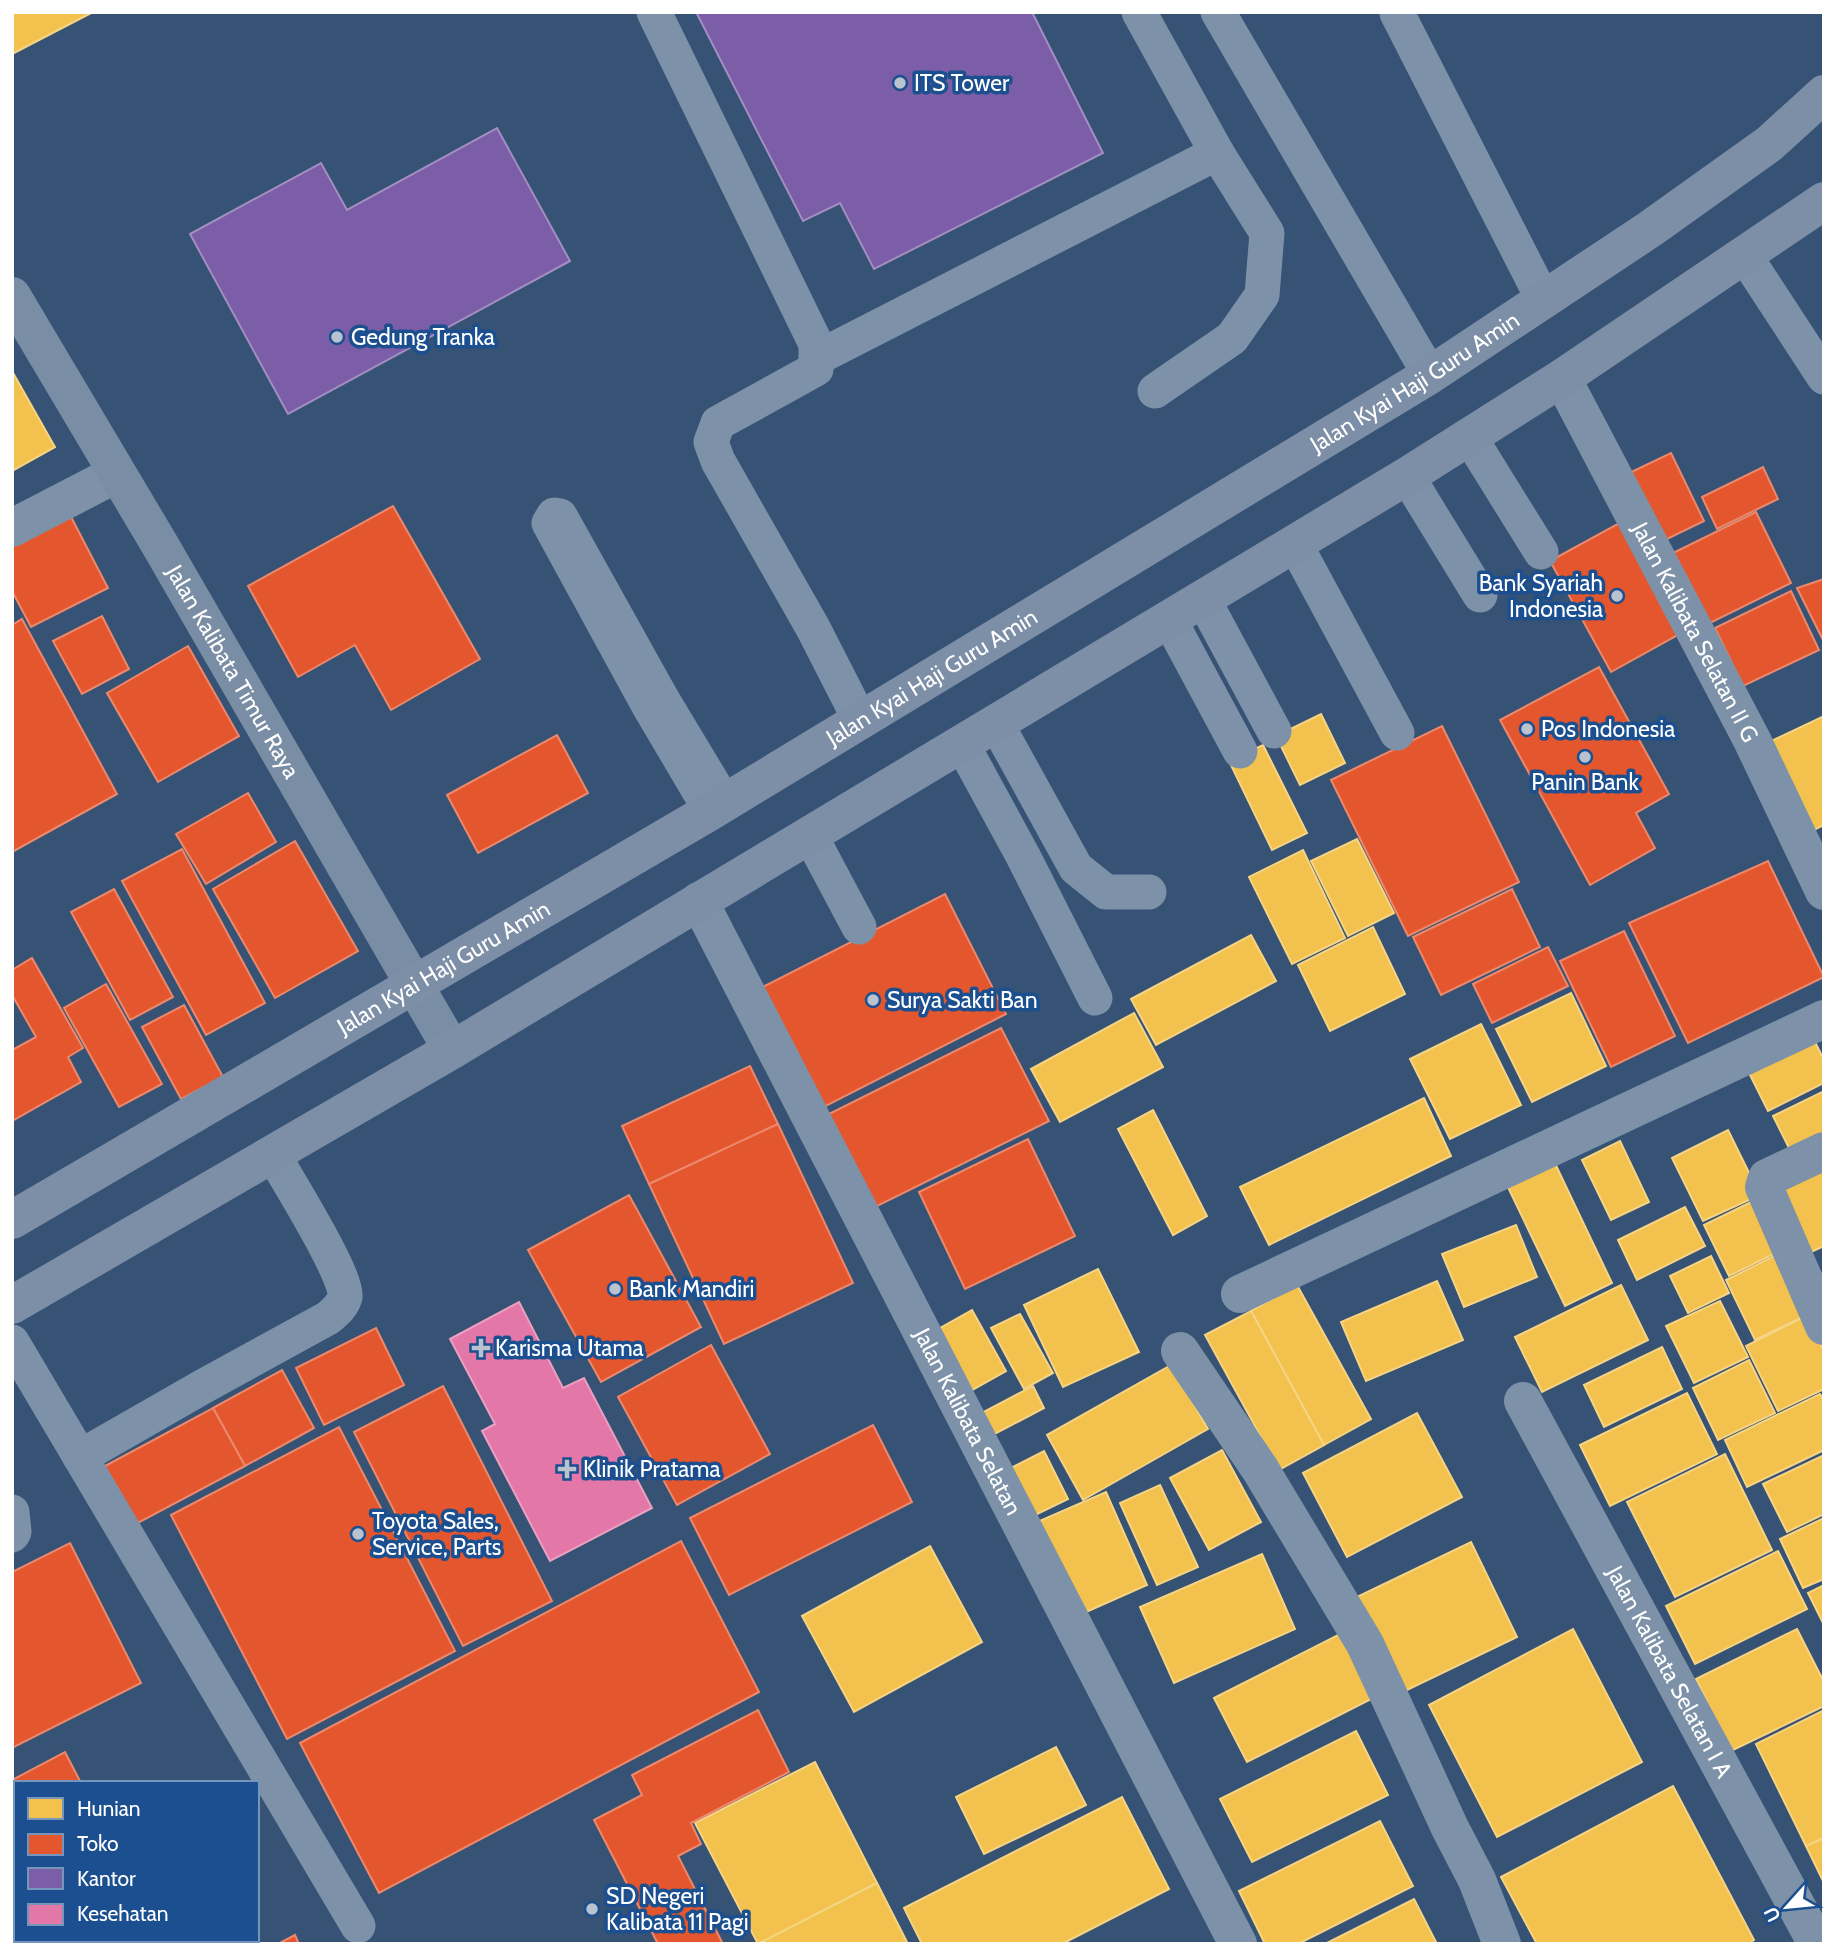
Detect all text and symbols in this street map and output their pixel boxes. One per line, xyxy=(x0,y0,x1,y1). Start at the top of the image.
place label: ITS Tower xyxy=(914,69,1010,97)
marker: ITS Tower xyxy=(892,75,908,91)
street label: Jalan Kyai Haji Guru Amin xyxy=(1304,306,1524,459)
place label: Gedung Tranka xyxy=(351,323,495,351)
marker: Gedung Tranka xyxy=(329,329,345,345)
street label: Jalan Kalibata Selatan II G xyxy=(1626,517,1764,747)
street label: Jalan Kalibata Timur Raya xyxy=(160,559,306,783)
place label: Bank Syariah Indonesia xyxy=(1479,569,1603,623)
marker: Bank Syariah Indonesia xyxy=(1609,588,1625,604)
street label: Jalan Kyai Haji Guru Amin xyxy=(820,603,1042,752)
place label: Pos Indonesia xyxy=(1541,715,1675,743)
marker: Pos Indonesia xyxy=(1519,721,1535,737)
marker: Panin Bank xyxy=(1577,749,1593,765)
place label: Panin Bank xyxy=(1531,768,1639,796)
street label: Jalan Kyai Haji Guru Amin xyxy=(331,894,555,1041)
place label: Surya Sakti Ban xyxy=(887,986,1038,1014)
marker: Surya Sakti Ban xyxy=(865,992,881,1008)
place label: Bank Mandiri xyxy=(629,1275,754,1303)
marker: Bank Mandiri xyxy=(607,1281,623,1297)
street label: Jalan Kalibata Selatan xyxy=(908,1323,1028,1520)
place label: Karisma Utama xyxy=(495,1334,644,1362)
marker: Karisma Utama xyxy=(473,1340,489,1356)
place label: Klinik Pratama xyxy=(583,1455,720,1483)
marker: Klinik Pratama xyxy=(557,1459,577,1479)
place label: Toyota Sales, Service, Parts xyxy=(372,1507,501,1561)
marker: Toyota Sales, Service, Parts xyxy=(350,1526,366,1542)
street label: Jalan Kalibata Selatan I A xyxy=(1600,1560,1738,1783)
legend xyxy=(14,1781,259,1942)
text: Hunian xyxy=(77,1796,141,1821)
text: Toko xyxy=(77,1831,119,1856)
text: Kantor xyxy=(77,1866,136,1891)
north arrow xyxy=(1752,1872,1822,1942)
place label: SD Negeri Kalibata 11 Pagi xyxy=(606,1882,749,1936)
text: Kesehatan xyxy=(77,1901,169,1926)
marker: SD Negeri Kalibata 11 Pagi xyxy=(584,1901,600,1917)
text: U xyxy=(1759,1903,1786,1926)

